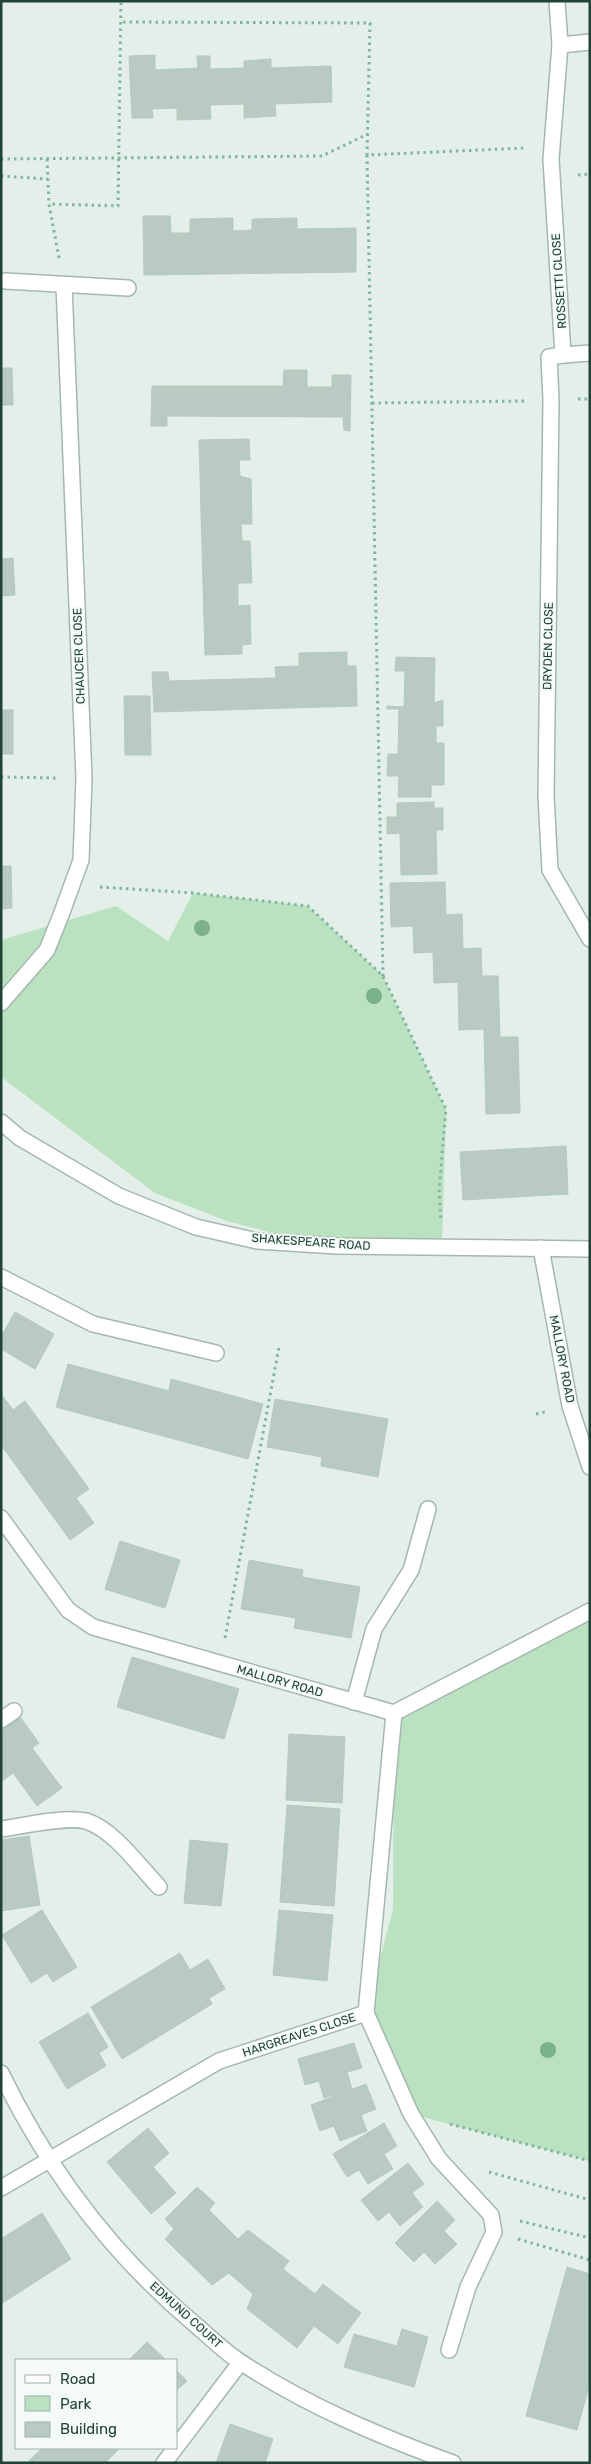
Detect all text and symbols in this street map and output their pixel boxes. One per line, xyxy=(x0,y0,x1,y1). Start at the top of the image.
street label: ROSSETTI CLOSE xyxy=(549,233,569,329)
street label: DRYDEN CLOSE xyxy=(540,602,556,690)
street label: CHAUCER CLOSE xyxy=(70,608,88,704)
street label: SHAKESPEARE ROAD xyxy=(251,1231,371,1253)
street label: MALLORY ROAD xyxy=(547,1314,577,1404)
street label: MALLORY ROAD xyxy=(235,1662,325,1700)
street label: HARGREAVES CLOSE xyxy=(241,2010,357,2060)
street label: EDMUND COURT xyxy=(147,2279,225,2351)
legend xyxy=(15,2359,178,2449)
text: Road xyxy=(60,2370,96,2388)
text: Park xyxy=(60,2395,91,2413)
text: Building xyxy=(60,2420,117,2438)

